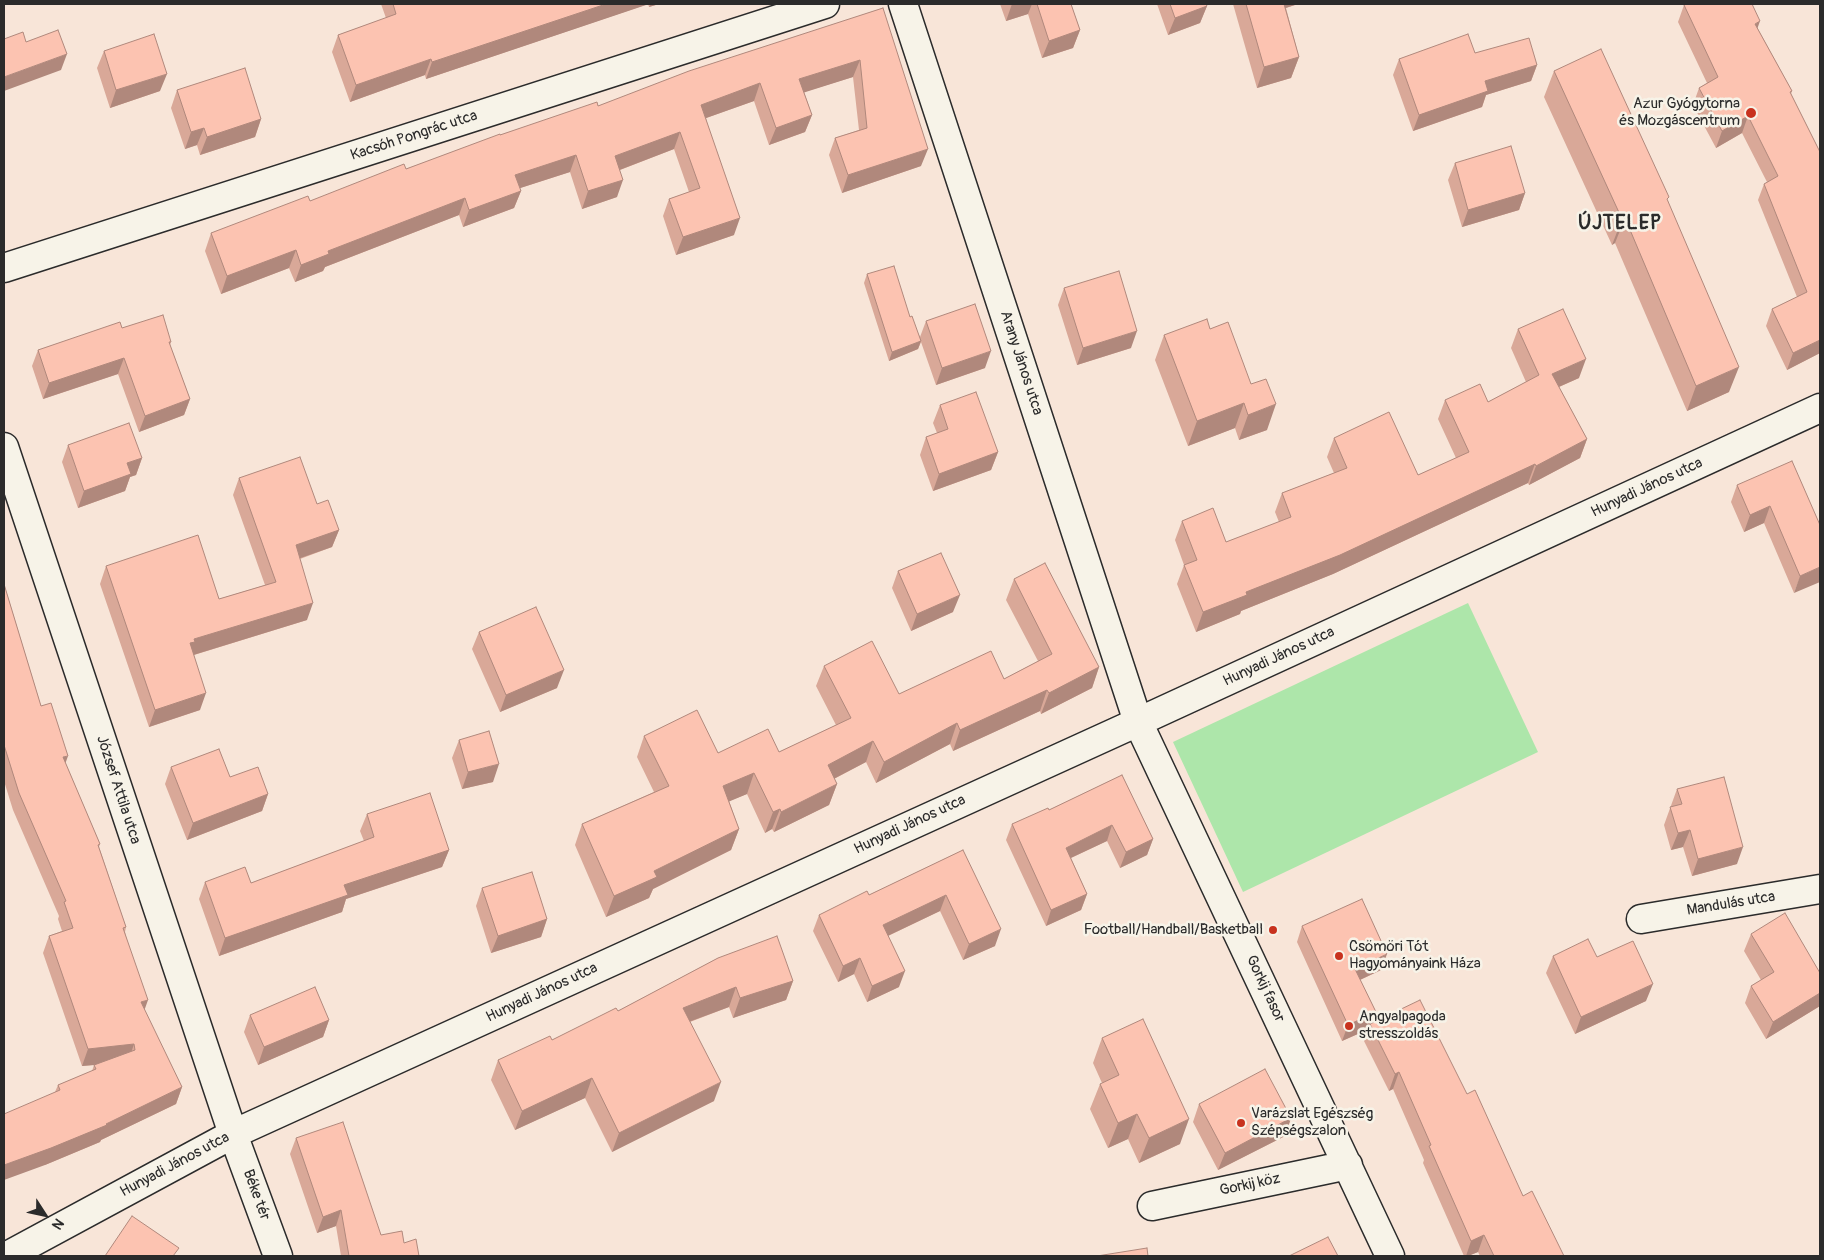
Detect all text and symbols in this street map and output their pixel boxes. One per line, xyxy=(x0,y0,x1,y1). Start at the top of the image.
place label: Azur Gyógytorna és Mozgáscentrum xyxy=(1619,95,1740,130)
marker: Azur Gyógytorna és Mozgáscentrum xyxy=(1744,106,1758,120)
street label: Kacsóh Pongrác utca xyxy=(348,107,480,165)
district label: ÚJTELEP xyxy=(1577,212,1663,236)
street label: Arany János utca xyxy=(996,309,1046,417)
street label: Hunyadi János utca xyxy=(1588,454,1706,522)
street label: Hunyadi János utca xyxy=(1220,623,1338,691)
street label: József Attila utca xyxy=(92,733,144,847)
street label: Hunyadi János utca xyxy=(851,791,969,859)
street label: Mandulás utca xyxy=(1685,888,1777,920)
place label: Football/Handball/Basketball xyxy=(1084,921,1263,939)
marker: Football/Handball/Basketball xyxy=(1267,924,1279,936)
place label: Csömöri Tót Hagyományaink Háza xyxy=(1349,938,1481,973)
marker: Csömöri Tót Hagyományaink Háza xyxy=(1333,950,1345,962)
street label: Gorkij fasor xyxy=(1242,953,1288,1025)
street label: Hunyadi János utca xyxy=(483,959,601,1027)
place label: Angyalpagoda stresszoldás xyxy=(1359,1008,1446,1043)
marker: Angyalpagoda stresszoldás xyxy=(1343,1020,1355,1032)
place label: Varázslat Egészség Szépségszalon xyxy=(1251,1105,1373,1140)
marker: Varázslat Egészség Szépségszalon xyxy=(1235,1117,1247,1129)
street label: Hunyadi János utca xyxy=(117,1129,233,1201)
street label: Béke tér xyxy=(239,1167,273,1223)
street label: Gorkij köz xyxy=(1218,1170,1282,1200)
north arrow xyxy=(20,1190,70,1240)
text: N xyxy=(48,1215,67,1233)

